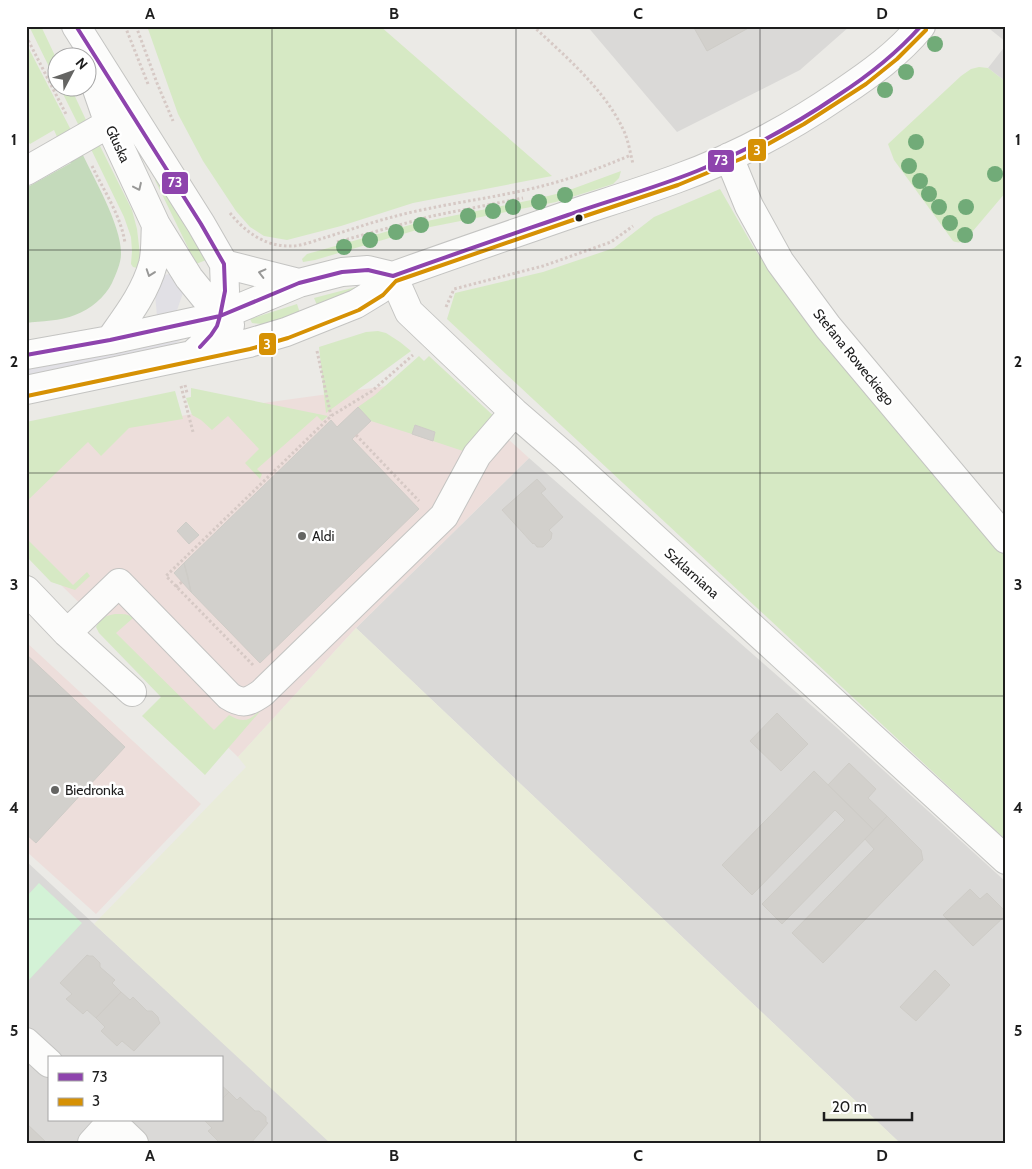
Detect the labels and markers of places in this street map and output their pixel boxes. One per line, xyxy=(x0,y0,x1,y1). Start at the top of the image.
unlabelled marker xyxy=(574,213,584,223)
place label: Aldi xyxy=(312,527,335,545)
marker: Aldi xyxy=(296,530,308,542)
place label: Biedronka xyxy=(65,781,124,799)
marker: Biedronka xyxy=(49,784,61,796)

